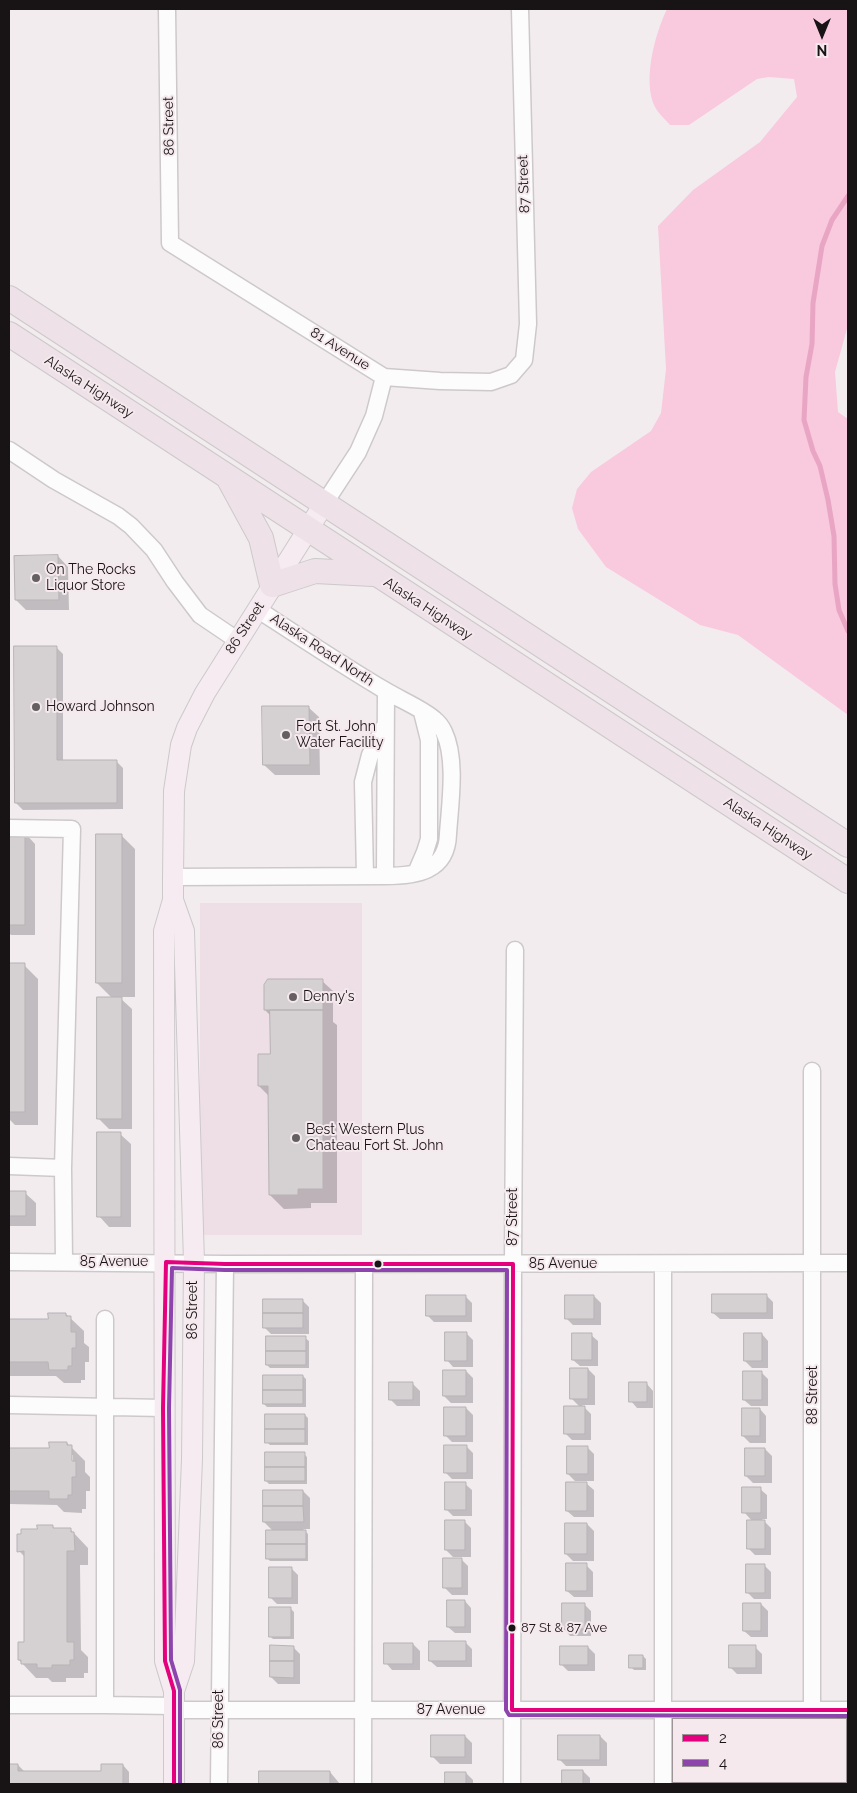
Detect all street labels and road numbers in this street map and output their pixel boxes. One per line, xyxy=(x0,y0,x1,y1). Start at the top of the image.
street label: 86 Street xyxy=(160,96,178,156)
street label: 87 Street xyxy=(515,155,533,213)
street label: 81 Avenue xyxy=(307,324,373,374)
street label: Alaska Highway xyxy=(41,352,137,422)
street label: Alaska Highway xyxy=(380,574,476,644)
street label: 86 Street xyxy=(222,599,268,657)
street label: Alaska Road North xyxy=(267,610,377,690)
street label: Alaska Highway xyxy=(720,794,816,864)
street label: 87 Street xyxy=(505,1188,521,1246)
street label: 85 Avenue xyxy=(80,1254,148,1270)
street label: 85 Avenue xyxy=(529,1256,597,1272)
street label: 86 Street xyxy=(185,1280,201,1340)
street label: 88 Street xyxy=(805,1366,821,1424)
street label: 86 Street xyxy=(211,1689,227,1749)
street label: 87 Avenue xyxy=(417,1702,485,1718)

